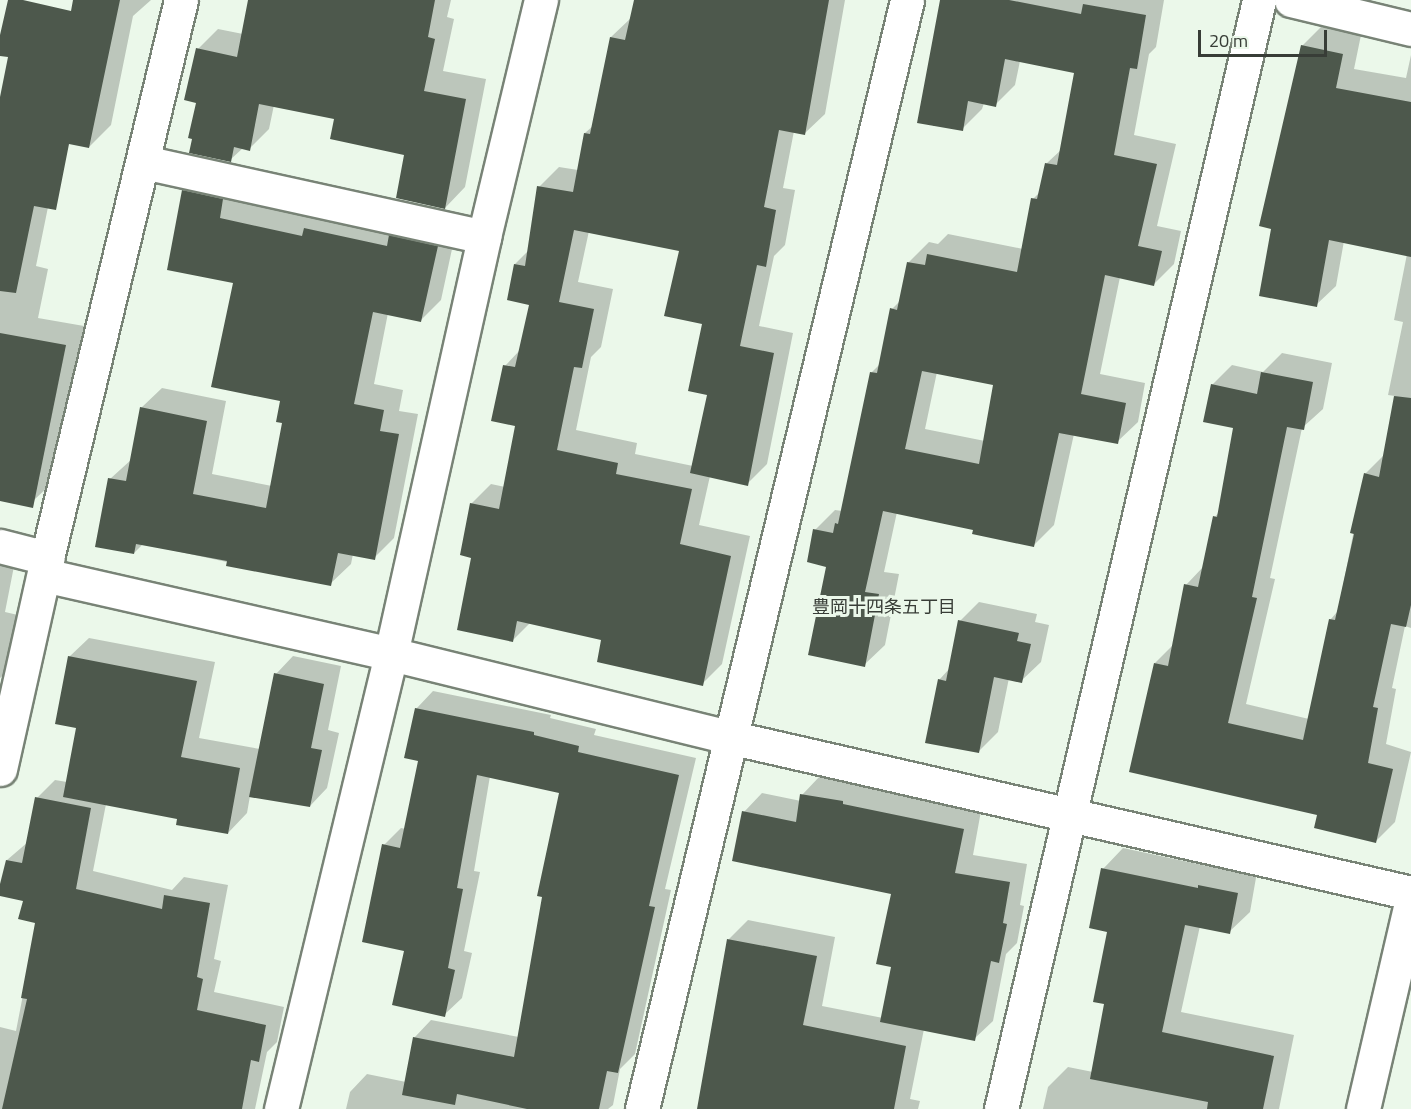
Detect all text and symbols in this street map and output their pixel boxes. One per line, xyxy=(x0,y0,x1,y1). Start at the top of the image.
scale bar xyxy=(1201,18,1330,56)
text: 20 m xyxy=(1209,27,1248,54)
district label: 豊岡十四条五丁目 xyxy=(812,596,956,618)

